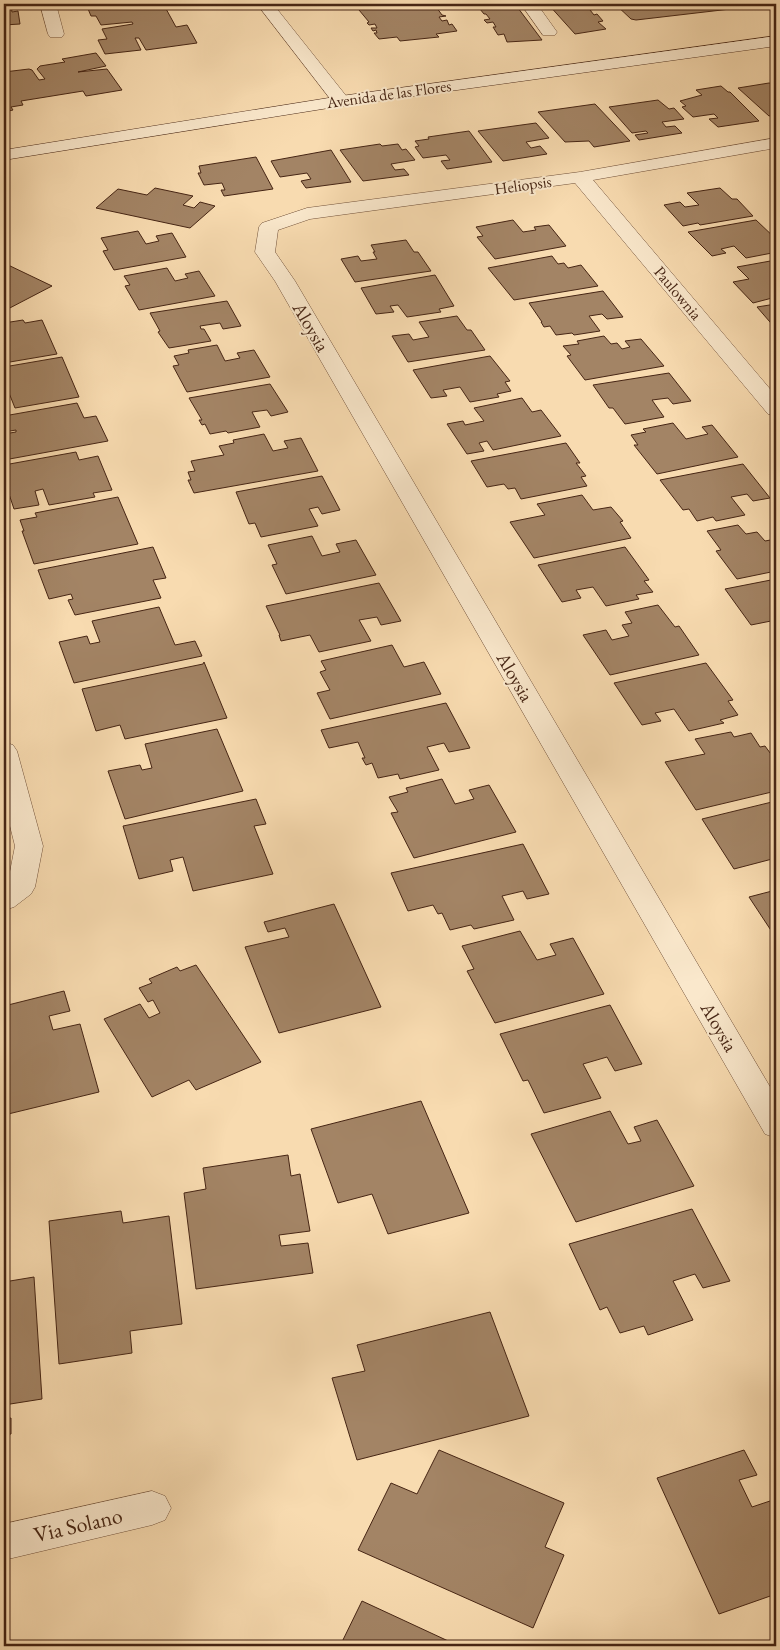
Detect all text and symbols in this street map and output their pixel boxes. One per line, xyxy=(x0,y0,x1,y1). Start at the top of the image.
street label: Avenida de las Flores xyxy=(324,75,453,113)
street label: Heliopsis xyxy=(493,171,553,199)
street label: Paulownia xyxy=(649,262,707,325)
street label: Aloysia xyxy=(286,297,335,357)
street label: Aloysia xyxy=(490,647,539,707)
street label: Aloysia xyxy=(694,997,743,1057)
street label: Via Solano xyxy=(31,1501,125,1549)

